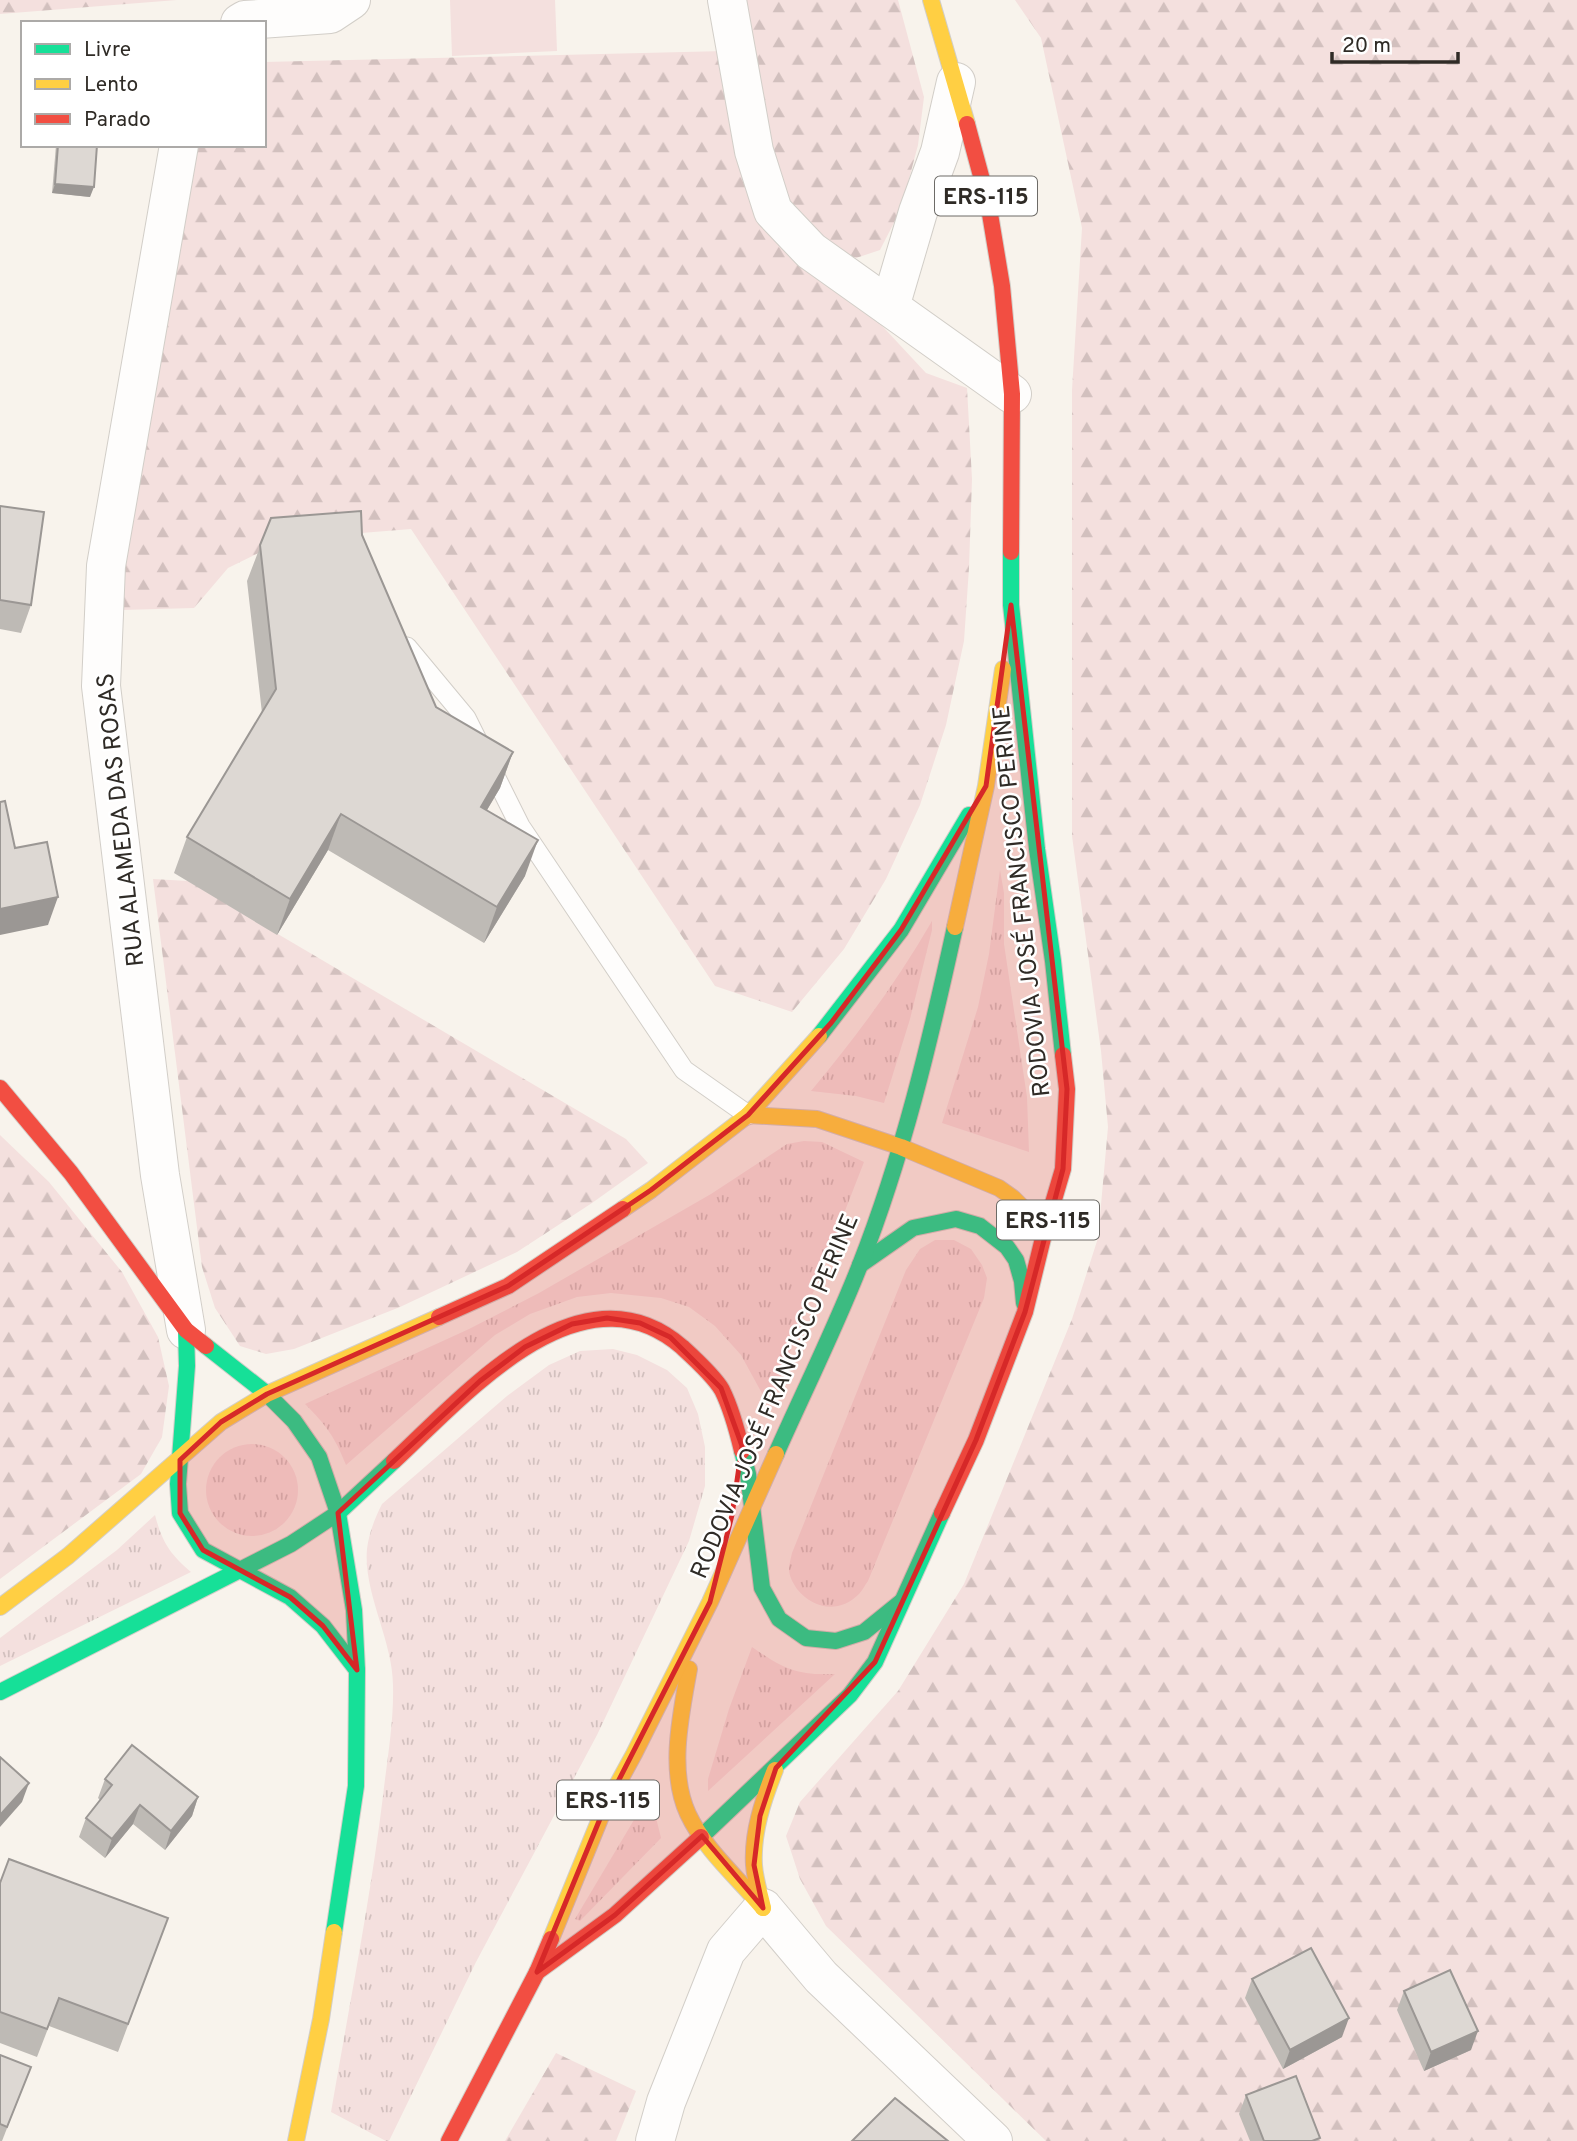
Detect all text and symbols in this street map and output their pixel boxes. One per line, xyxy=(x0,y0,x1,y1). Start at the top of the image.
legend xyxy=(21,21,266,147)
scale bar xyxy=(1332,21,1458,65)
text: 20 m xyxy=(1342,33,1391,60)
text: Livre xyxy=(84,37,131,64)
text: Lento xyxy=(84,72,138,99)
text: Parado xyxy=(84,107,151,134)
road number: ERS-115 xyxy=(935,176,1037,216)
street label: RUA ALAMEDA DAS ROSAS xyxy=(92,672,152,968)
street label: RODOVIA JOSÉ FRANCISCO PERINE xyxy=(986,703,1058,1098)
road number: ERS-115 xyxy=(997,1200,1099,1240)
street label: RODOVIA JOSÉ FRANCISCO PERINE xyxy=(683,1209,867,1584)
road number: ERS-115 xyxy=(557,1781,659,1820)

